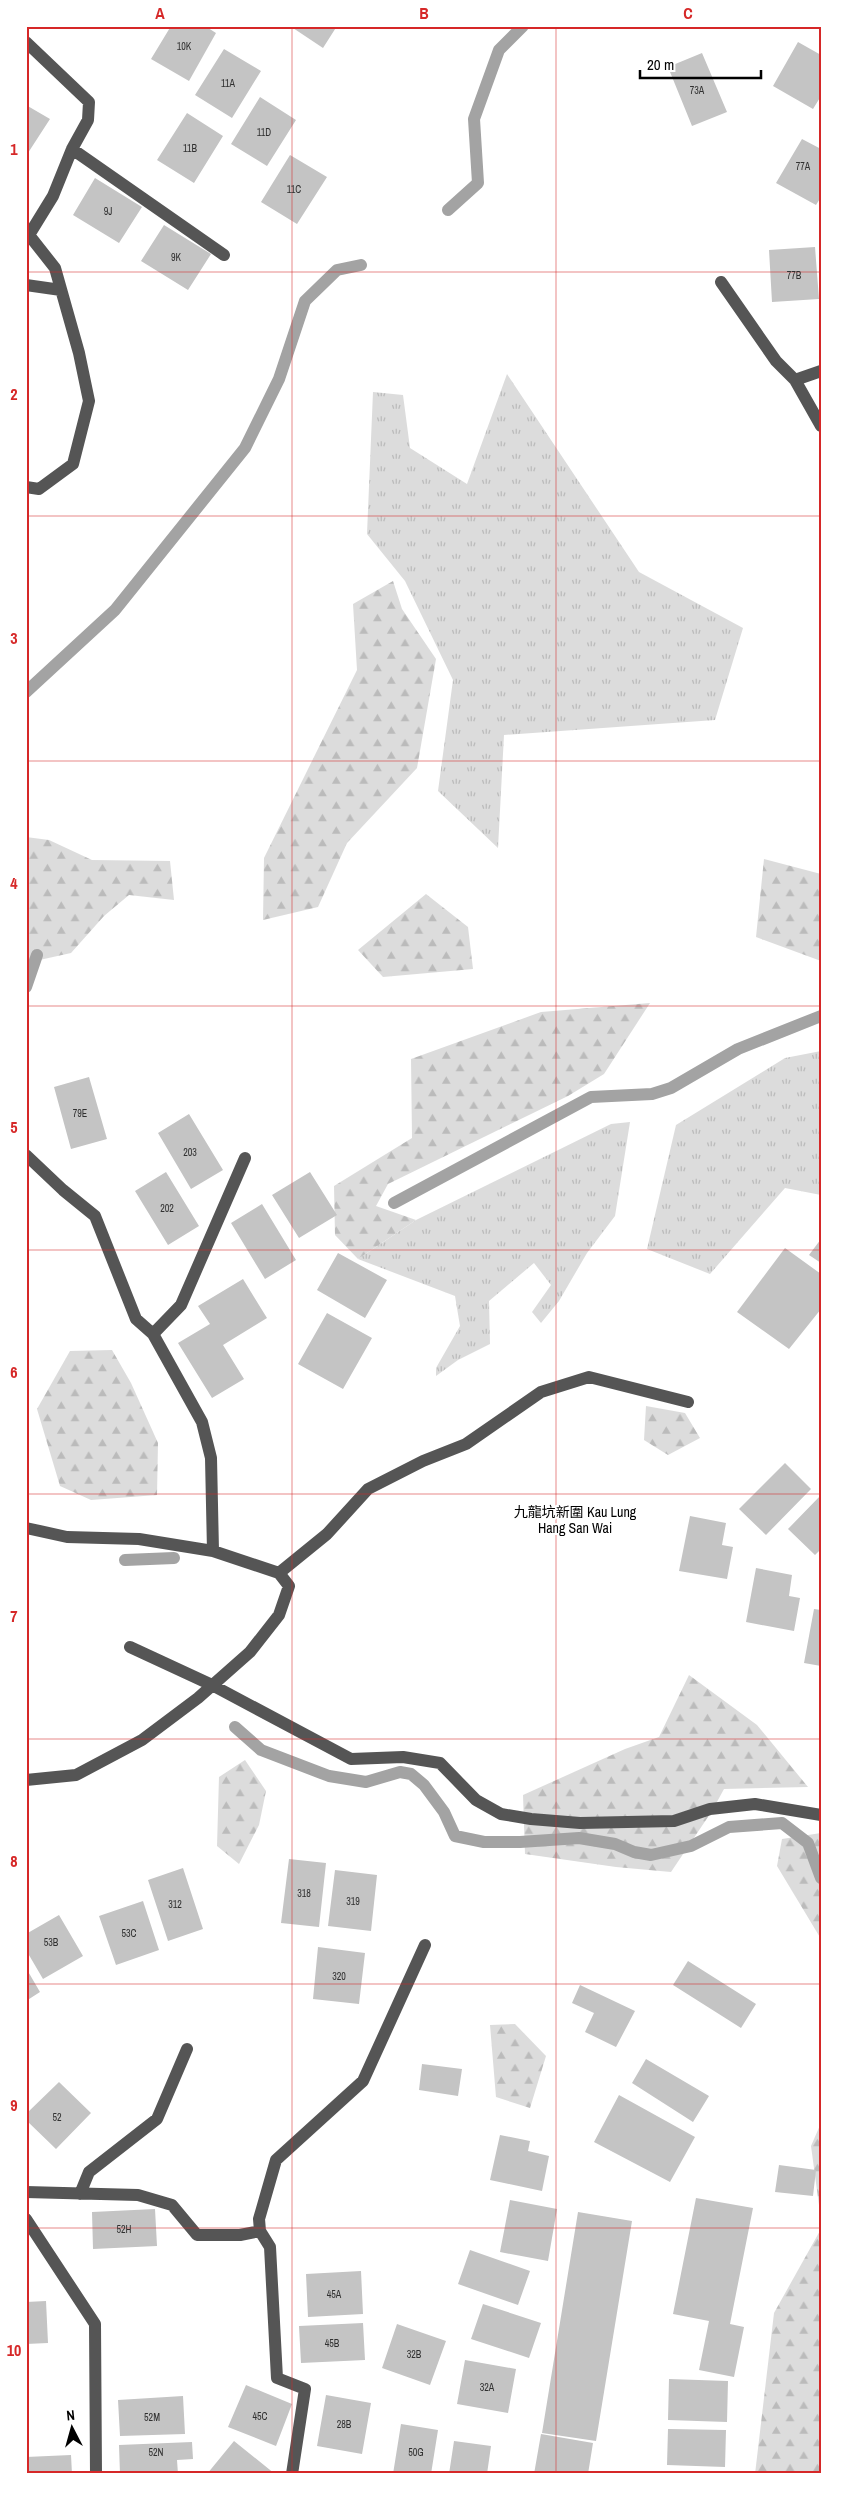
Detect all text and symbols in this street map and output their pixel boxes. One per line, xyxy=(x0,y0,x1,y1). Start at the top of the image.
text: A xyxy=(155,2,165,24)
text: B xyxy=(419,2,429,24)
text: C xyxy=(683,2,693,24)
house number: 10K xyxy=(177,40,192,53)
scale bar xyxy=(640,48,761,80)
text: 20 m xyxy=(647,54,674,75)
house number: 11A xyxy=(221,77,236,90)
house number: 73A xyxy=(690,84,705,97)
house number: 11D xyxy=(257,126,271,139)
text: 1 xyxy=(10,138,18,160)
house number: 11B xyxy=(183,142,198,155)
house number: 77A xyxy=(796,160,811,173)
house number: 11C xyxy=(287,183,301,196)
house number: 9J xyxy=(104,205,112,218)
house number: 9K xyxy=(171,251,182,264)
house number: 77B xyxy=(787,269,802,282)
text: 2 xyxy=(10,383,18,405)
text: 3 xyxy=(10,627,18,649)
text: 4 xyxy=(10,872,18,894)
house number: 79E xyxy=(73,1107,87,1120)
text: 5 xyxy=(10,1116,18,1138)
house number: 203 xyxy=(183,1146,197,1159)
house number: 202 xyxy=(160,1202,174,1215)
text: 6 xyxy=(10,1361,18,1383)
district label: 九龍坑新圍 Kau Lung Hang San Wai xyxy=(514,1503,637,1537)
text: 7 xyxy=(10,1605,18,1627)
text: 8 xyxy=(10,1850,18,1872)
house number: 318 xyxy=(297,1887,311,1900)
house number: 319 xyxy=(346,1895,360,1908)
house number: 312 xyxy=(168,1898,182,1911)
house number: 53C xyxy=(121,1927,137,1940)
house number: 53B xyxy=(44,1936,59,1949)
house number: 320 xyxy=(332,1970,346,1983)
text: 9 xyxy=(10,2094,18,2116)
house number: 52 xyxy=(52,2111,62,2124)
house number: 52H xyxy=(116,2223,132,2236)
house number: 45A xyxy=(327,2288,342,2301)
house number: 45B xyxy=(325,2337,340,2350)
text: 10 xyxy=(7,2339,21,2361)
house number: 32B xyxy=(407,2348,422,2361)
house number: 32A xyxy=(480,2381,495,2394)
north arrow xyxy=(48,2402,98,2452)
text: N xyxy=(66,2406,76,2424)
house number: 45C xyxy=(252,2410,268,2423)
house number: 52M xyxy=(144,2411,160,2424)
house number: 28B xyxy=(337,2418,352,2431)
house number: 52N xyxy=(148,2446,164,2459)
house number: 50G xyxy=(408,2446,424,2459)

